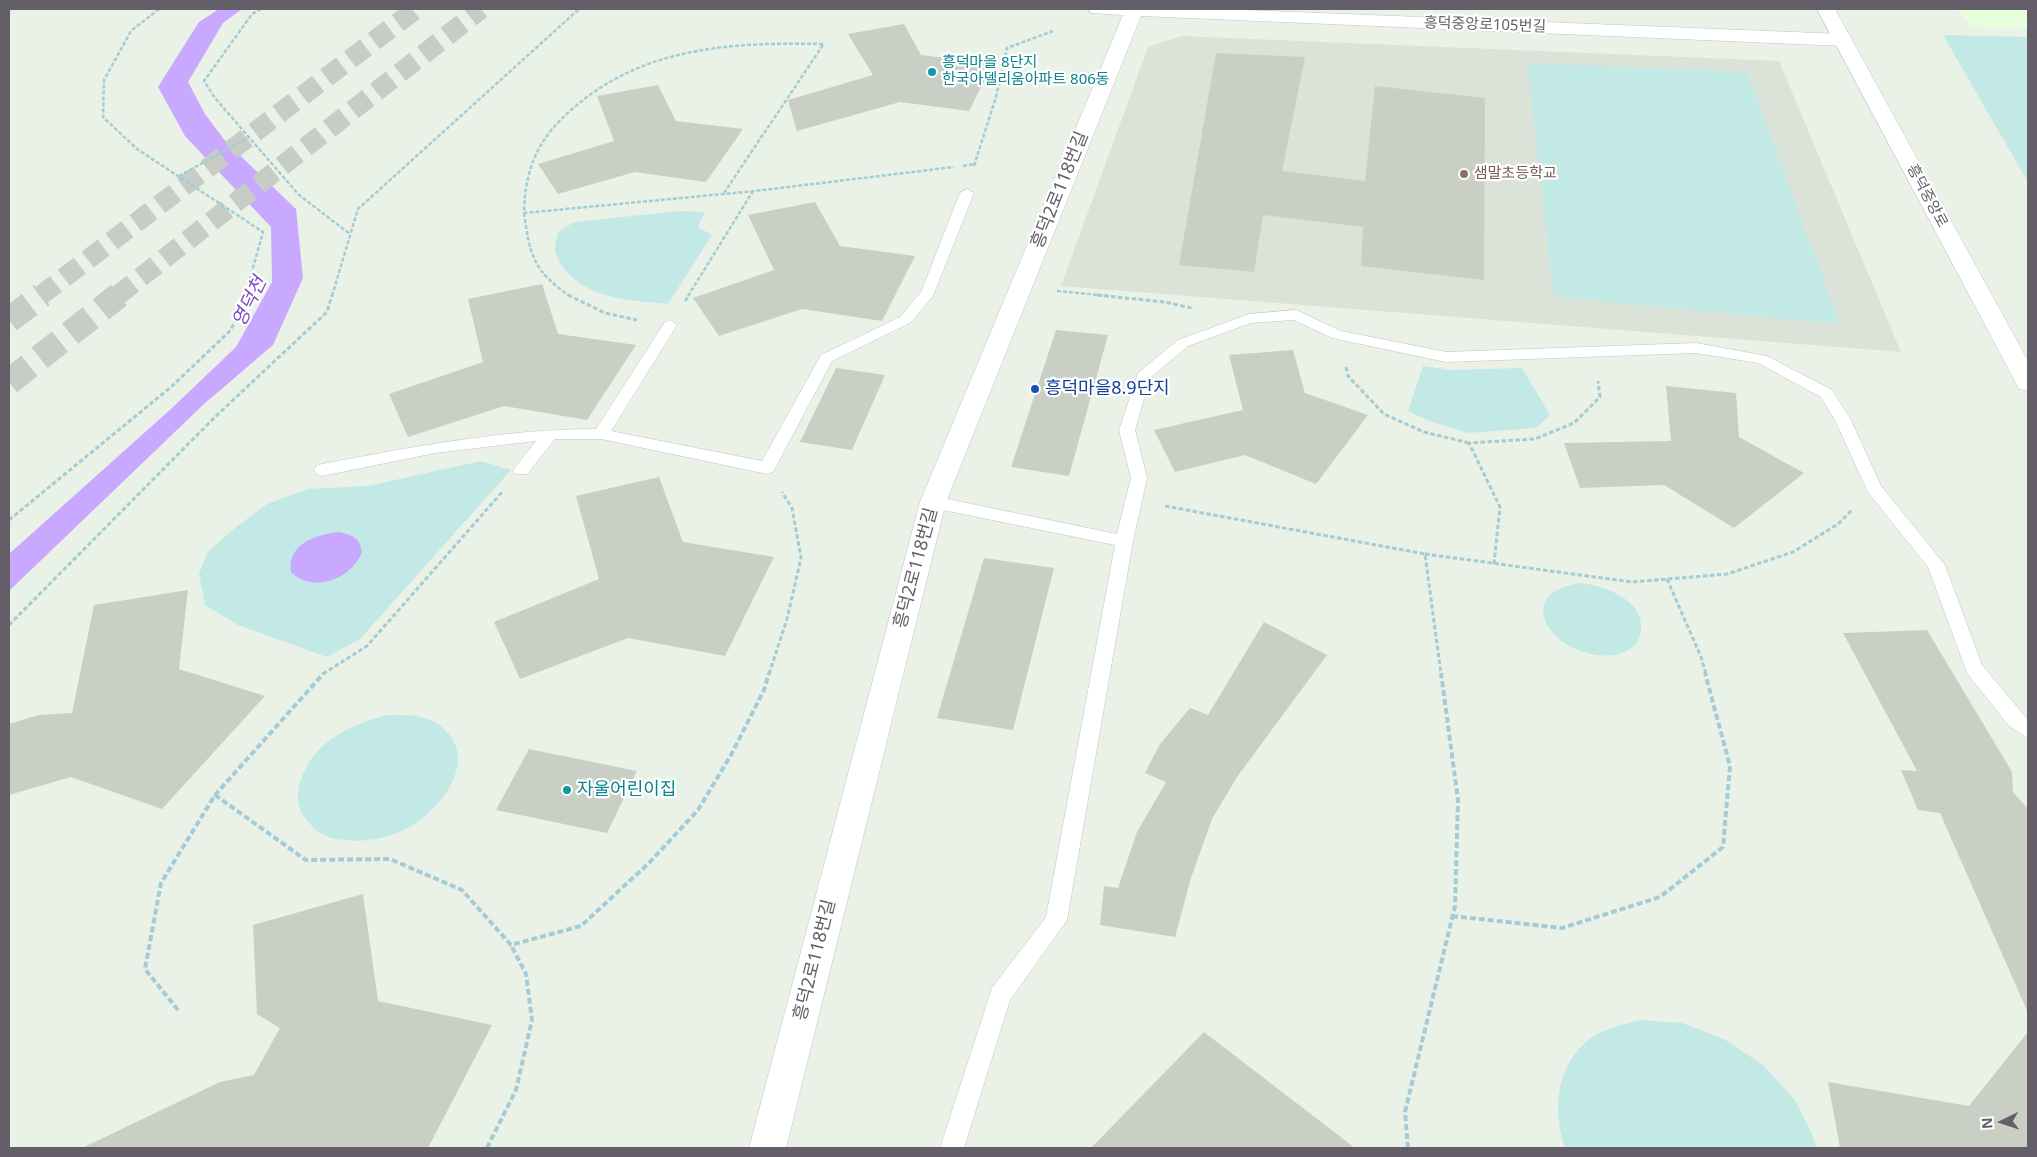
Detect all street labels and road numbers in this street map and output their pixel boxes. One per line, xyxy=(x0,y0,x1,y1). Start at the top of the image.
street label: 흥덕중앙로105번길 xyxy=(1424,14,1546,36)
street label: 흥덕2로118번길 xyxy=(1027,128,1093,252)
street label: 흥덕중앙로 xyxy=(1903,161,1951,231)
street label: 흥덕2로118번길 xyxy=(890,505,942,631)
street label: 흥덕2로118번길 xyxy=(790,897,840,1023)

